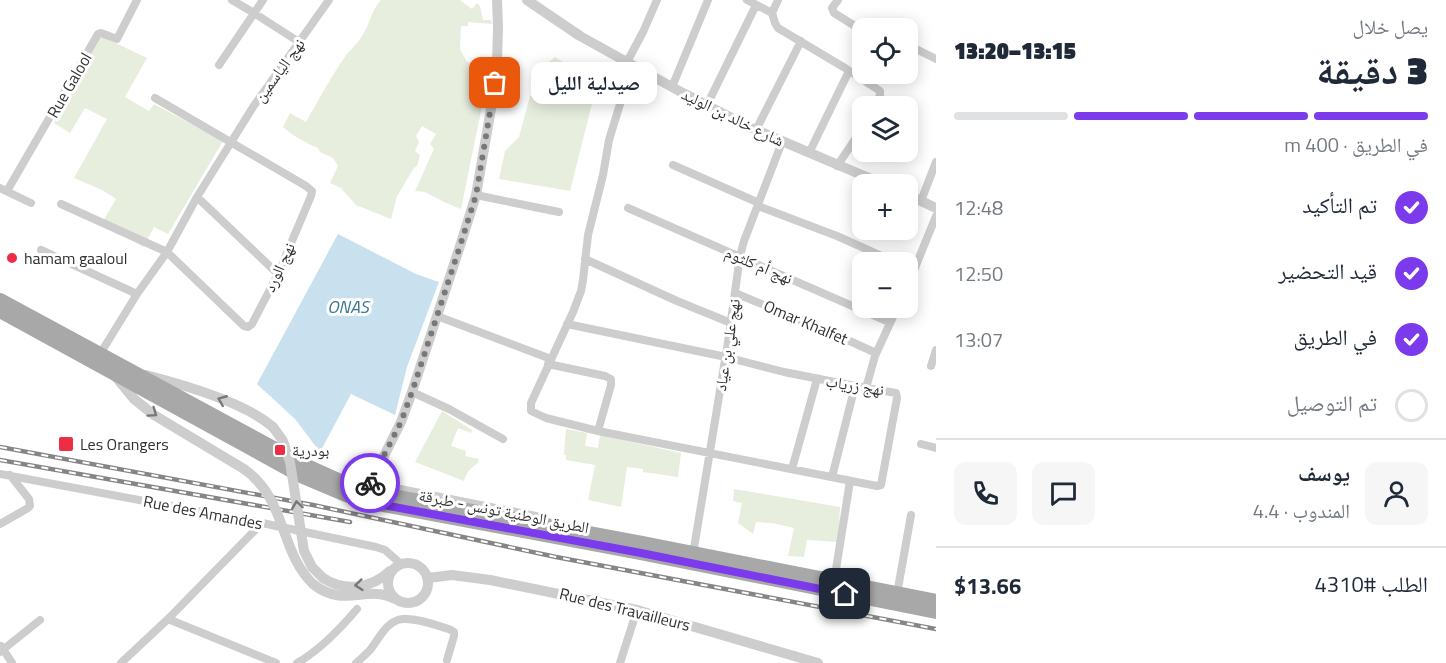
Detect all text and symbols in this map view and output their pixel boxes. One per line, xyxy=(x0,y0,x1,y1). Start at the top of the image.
text: يصل خلال xyxy=(1353,11,1428,42)
map controls xyxy=(852,18,918,318)
button: locate xyxy=(852,18,918,84)
street label: نهج الياسمين xyxy=(248,33,310,107)
text: 13:15–13:20 xyxy=(954,34,1076,68)
text: 3 دقيقة xyxy=(1316,40,1428,99)
street label: Rue Galool xyxy=(41,48,97,122)
pin xyxy=(469,57,520,108)
callout: صيدلية الليل xyxy=(531,62,657,104)
icon: bag xyxy=(478,66,511,99)
text: صيدلية الليل xyxy=(548,67,640,98)
street label: شارع خالد بن الوليد xyxy=(678,82,788,152)
button: layers xyxy=(852,96,918,162)
text: في الطريق · 400 m xyxy=(1284,129,1428,160)
button: + xyxy=(852,174,918,240)
text: تم التأكيد xyxy=(1302,188,1377,222)
icon: check xyxy=(1395,191,1428,224)
text: 12:48 xyxy=(954,192,1003,223)
street label: نهج الورد xyxy=(257,238,301,296)
street label: نهج أم كلثوم xyxy=(721,240,797,290)
place label: hamam gaaloul xyxy=(24,246,128,270)
marker: hamam gaaloul xyxy=(5,251,19,265)
button: − xyxy=(852,252,918,318)
text: قيد التحضير xyxy=(1278,254,1377,288)
icon: check xyxy=(1395,257,1428,290)
text: 12:50 xyxy=(954,258,1003,289)
water label: ONAS xyxy=(327,293,371,320)
street label: Omar Khalfet xyxy=(760,294,852,351)
street label: نهج علي بن عياد xyxy=(708,297,747,393)
text: في الطريق xyxy=(1294,320,1377,354)
icon: check xyxy=(1395,323,1428,356)
text: 13:07 xyxy=(954,324,1003,355)
street label: نهج زرياب xyxy=(824,369,886,401)
text: تم التوصيل xyxy=(1287,386,1377,420)
one-way arrow xyxy=(217,395,228,407)
one-way arrow xyxy=(146,406,157,417)
place label: Les Orangers xyxy=(80,432,169,456)
marker: Les Orangers xyxy=(57,435,75,453)
place label: بودرية xyxy=(292,438,329,462)
marker: بودرية xyxy=(273,443,287,457)
courier xyxy=(340,453,400,513)
text: يوسف xyxy=(1298,456,1350,490)
button: phone xyxy=(954,462,1017,525)
button: chat xyxy=(1032,462,1095,525)
button: person xyxy=(1365,462,1428,525)
icon: bike xyxy=(354,467,387,500)
street label: الطريق الوطنية تونس - طبرقة xyxy=(417,483,591,539)
street label: Rue des Amandes xyxy=(141,489,265,535)
text: المندوب · 4.4 xyxy=(1253,495,1350,526)
one-way arrow xyxy=(292,501,304,510)
text: الطلب #4310 xyxy=(1314,567,1428,601)
pin xyxy=(819,568,870,619)
text: $13.66 xyxy=(954,569,1021,603)
icon: home xyxy=(828,577,861,610)
one-way arrow xyxy=(354,579,364,591)
street label: Rue des Travailleurs xyxy=(557,581,693,637)

